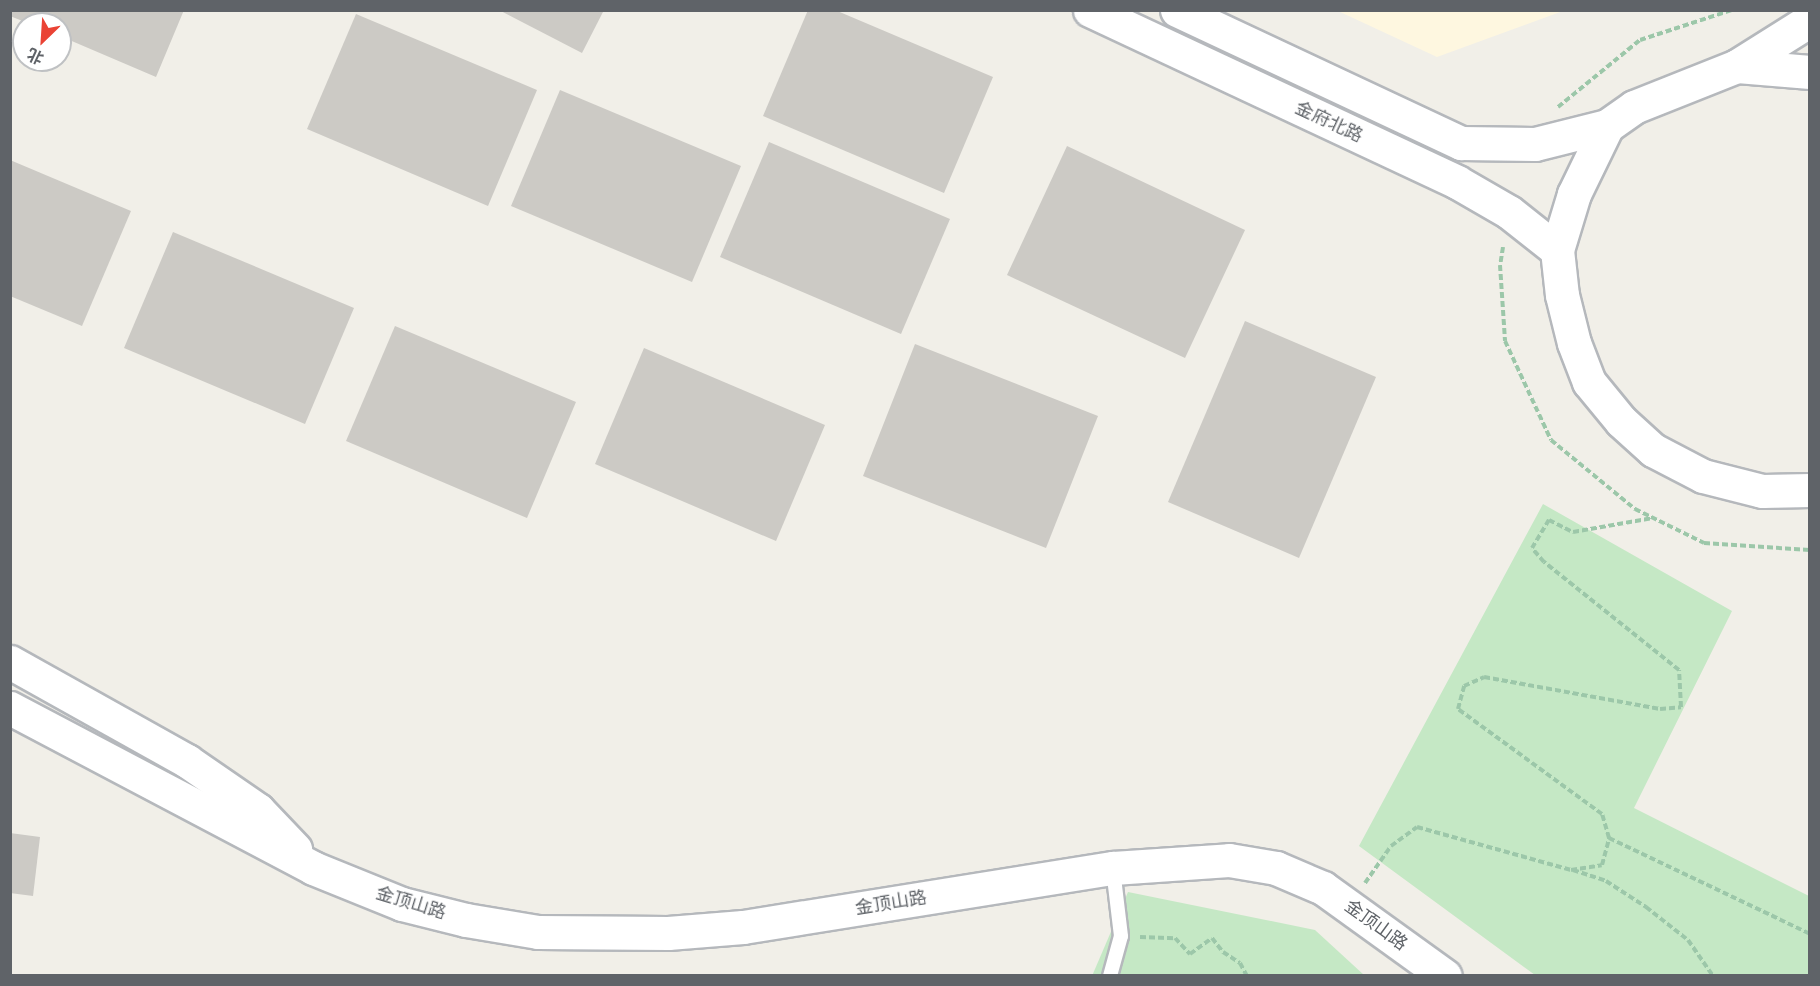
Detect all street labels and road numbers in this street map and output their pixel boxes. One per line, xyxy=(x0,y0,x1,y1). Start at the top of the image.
street label: 金府北路 xyxy=(1292,97,1366,147)
street label: 金顶山路 xyxy=(373,882,449,924)
street label: 金顶山路 xyxy=(854,887,928,919)
street label: 金顶山路 xyxy=(1341,895,1411,955)

